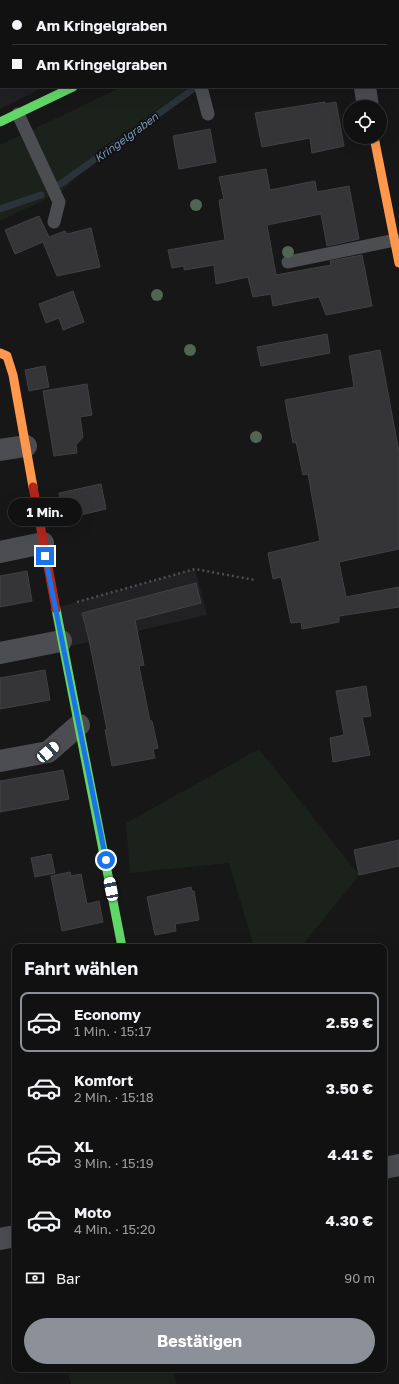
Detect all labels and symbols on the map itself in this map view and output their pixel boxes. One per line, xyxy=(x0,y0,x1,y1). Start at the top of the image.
water label: Kringelgraben xyxy=(92,109,162,165)
callout: 1 Min. xyxy=(8,498,82,526)
route end xyxy=(36,547,54,565)
car xyxy=(35,740,61,764)
route start xyxy=(97,851,115,869)
car xyxy=(103,876,119,902)

